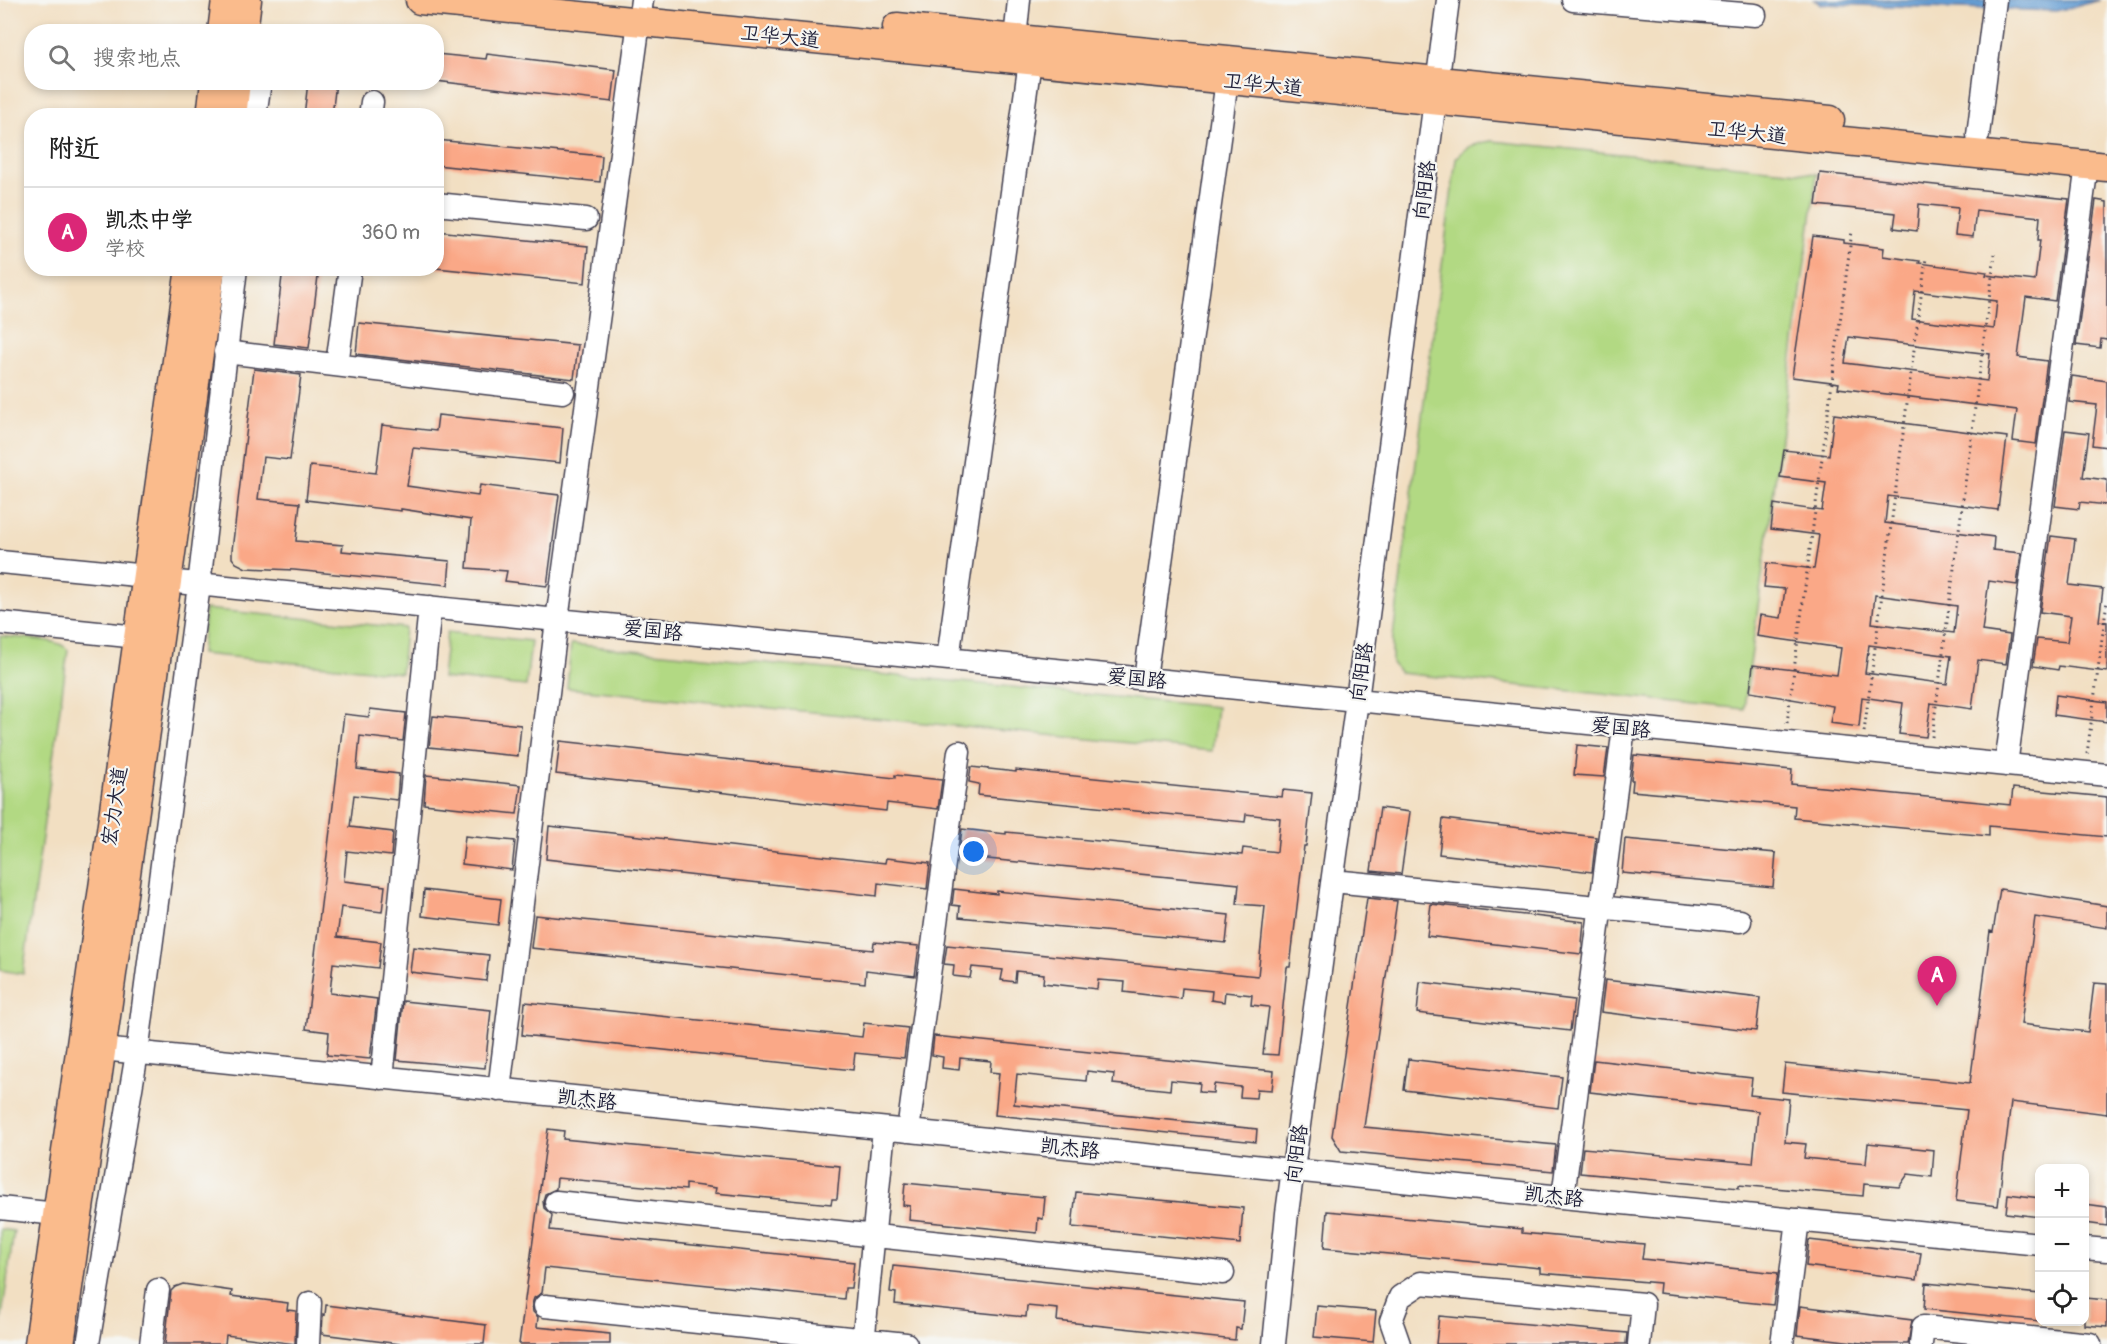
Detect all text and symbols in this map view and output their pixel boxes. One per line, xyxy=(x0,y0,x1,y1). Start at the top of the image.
street label: 卫华大道 xyxy=(739,20,821,53)
search box xyxy=(24,24,444,90)
icon: search xyxy=(45,41,78,74)
text: 搜索地点 xyxy=(93,44,181,72)
street label: 卫华大道 xyxy=(1222,68,1304,101)
street label: 卫华大道 xyxy=(1706,116,1788,149)
text: 附近 xyxy=(48,133,100,165)
street label: 向阳路 xyxy=(1408,158,1441,221)
text: 凯杰中学 xyxy=(105,206,193,234)
text: A xyxy=(61,220,74,245)
text: 360 m xyxy=(361,220,420,245)
text: 学校 xyxy=(105,236,145,261)
street label: 爱国路 xyxy=(622,615,685,646)
street label: 向阳路 xyxy=(1345,640,1378,704)
street label: 爱国路 xyxy=(1106,663,1169,694)
street label: 爱国路 xyxy=(1590,712,1653,743)
street label: 宏力大道 xyxy=(97,765,132,847)
your location xyxy=(959,837,988,866)
pin: A xyxy=(1918,956,1956,1006)
street label: 凯杰路 xyxy=(556,1084,619,1115)
street label: 向阳路 xyxy=(1280,1122,1313,1186)
street label: 凯杰路 xyxy=(1039,1133,1102,1164)
map controls xyxy=(2035,1164,2089,1326)
button: + xyxy=(2035,1164,2089,1218)
street label: 凯杰路 xyxy=(1523,1181,1586,1212)
button: − xyxy=(2035,1218,2089,1272)
button: locate xyxy=(2035,1272,2089,1326)

